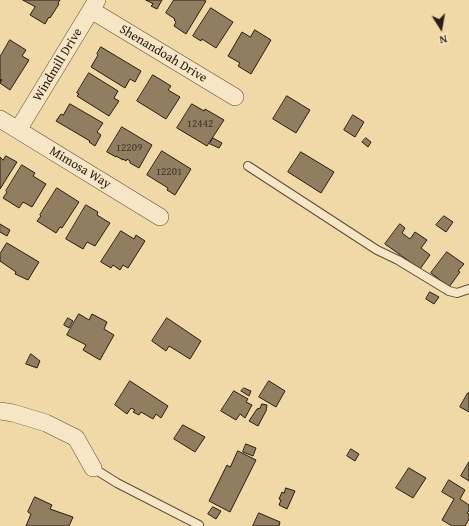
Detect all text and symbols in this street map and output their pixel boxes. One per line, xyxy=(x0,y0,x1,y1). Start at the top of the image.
north arrow xyxy=(421,8,461,48)
street label: Shenandoah Drive xyxy=(116,22,210,86)
street label: Windmill Drive xyxy=(30,26,86,104)
text: N xyxy=(438,31,448,48)
house number: 12442 xyxy=(187,117,213,131)
house number: 12209 xyxy=(116,141,142,155)
street label: Mimosa Way xyxy=(46,144,114,192)
house number: 12201 xyxy=(156,165,182,179)

